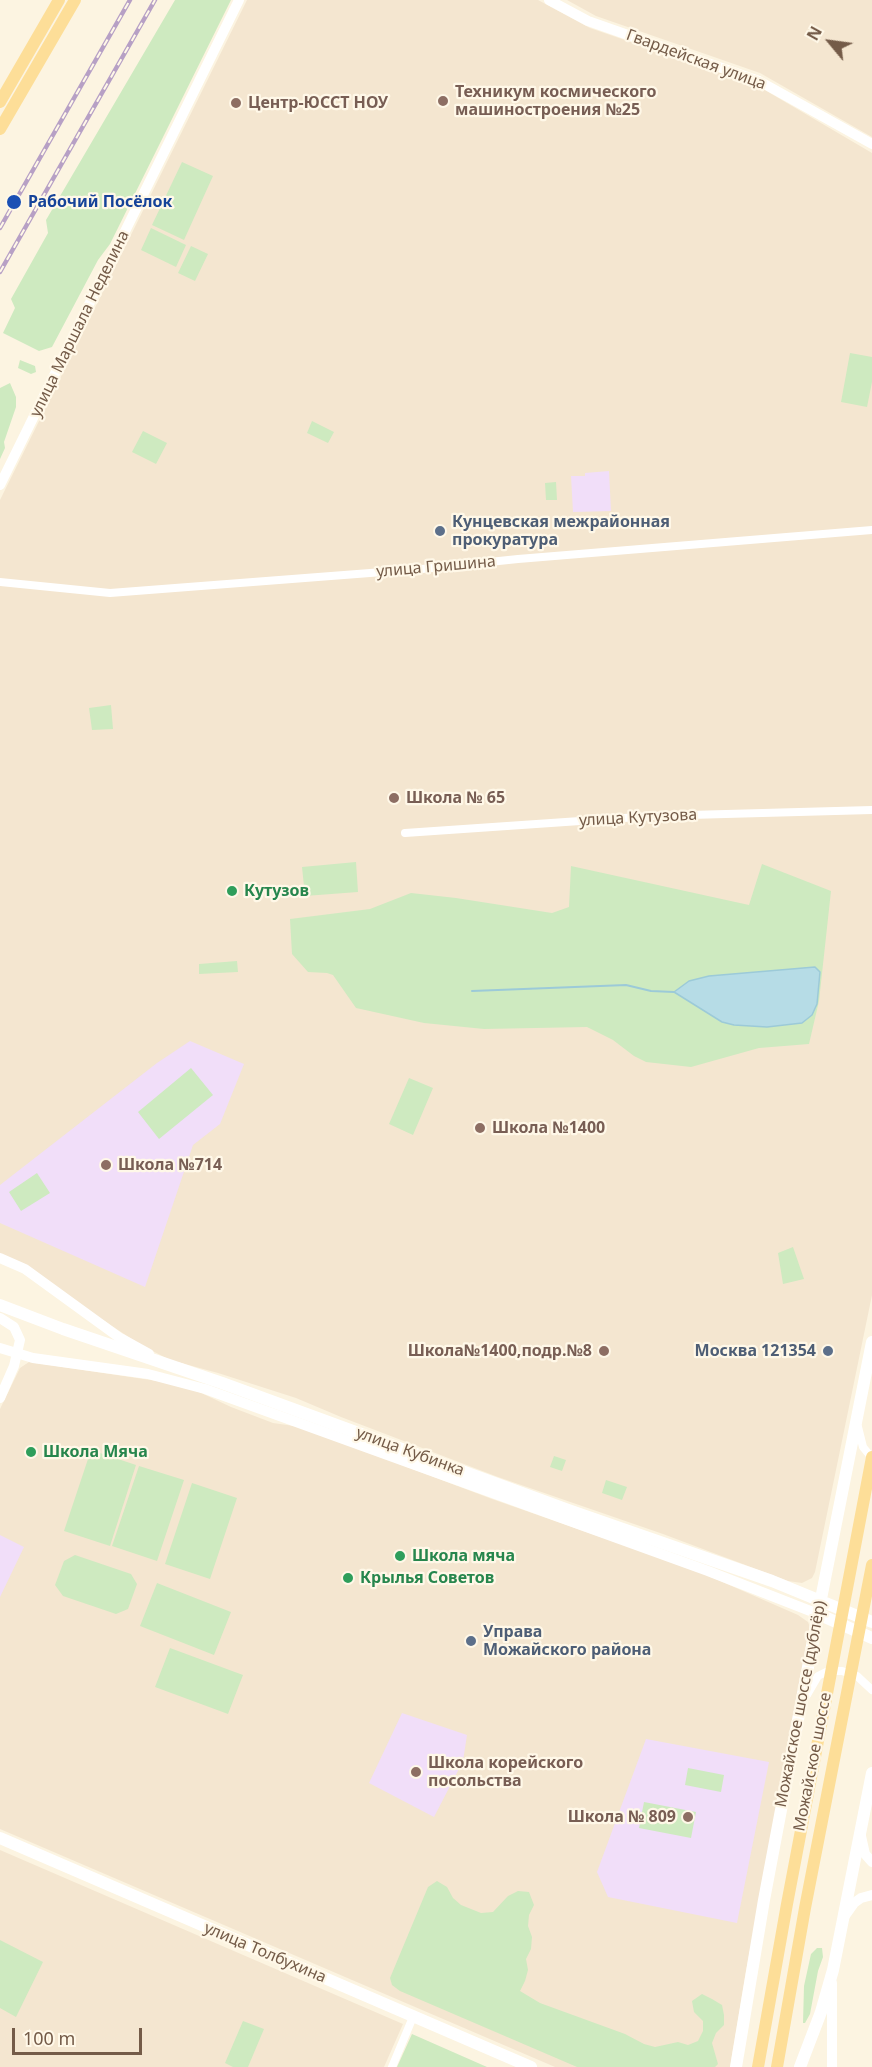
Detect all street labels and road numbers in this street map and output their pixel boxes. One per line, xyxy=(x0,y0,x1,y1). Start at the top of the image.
street label: Гвардейская улица xyxy=(623,26,769,94)
street label: улица Маршала Неделина xyxy=(26,227,134,421)
street label: улица Гришина xyxy=(375,552,497,582)
street label: улица Кутузова xyxy=(578,805,698,831)
street label: улица Кубинка xyxy=(353,1424,467,1480)
street label: Можайское шоссе (дублёр) xyxy=(772,1599,830,1809)
street label: Можайское шоссе xyxy=(790,1691,836,1833)
street label: улица Толбухина xyxy=(201,1919,329,1987)

